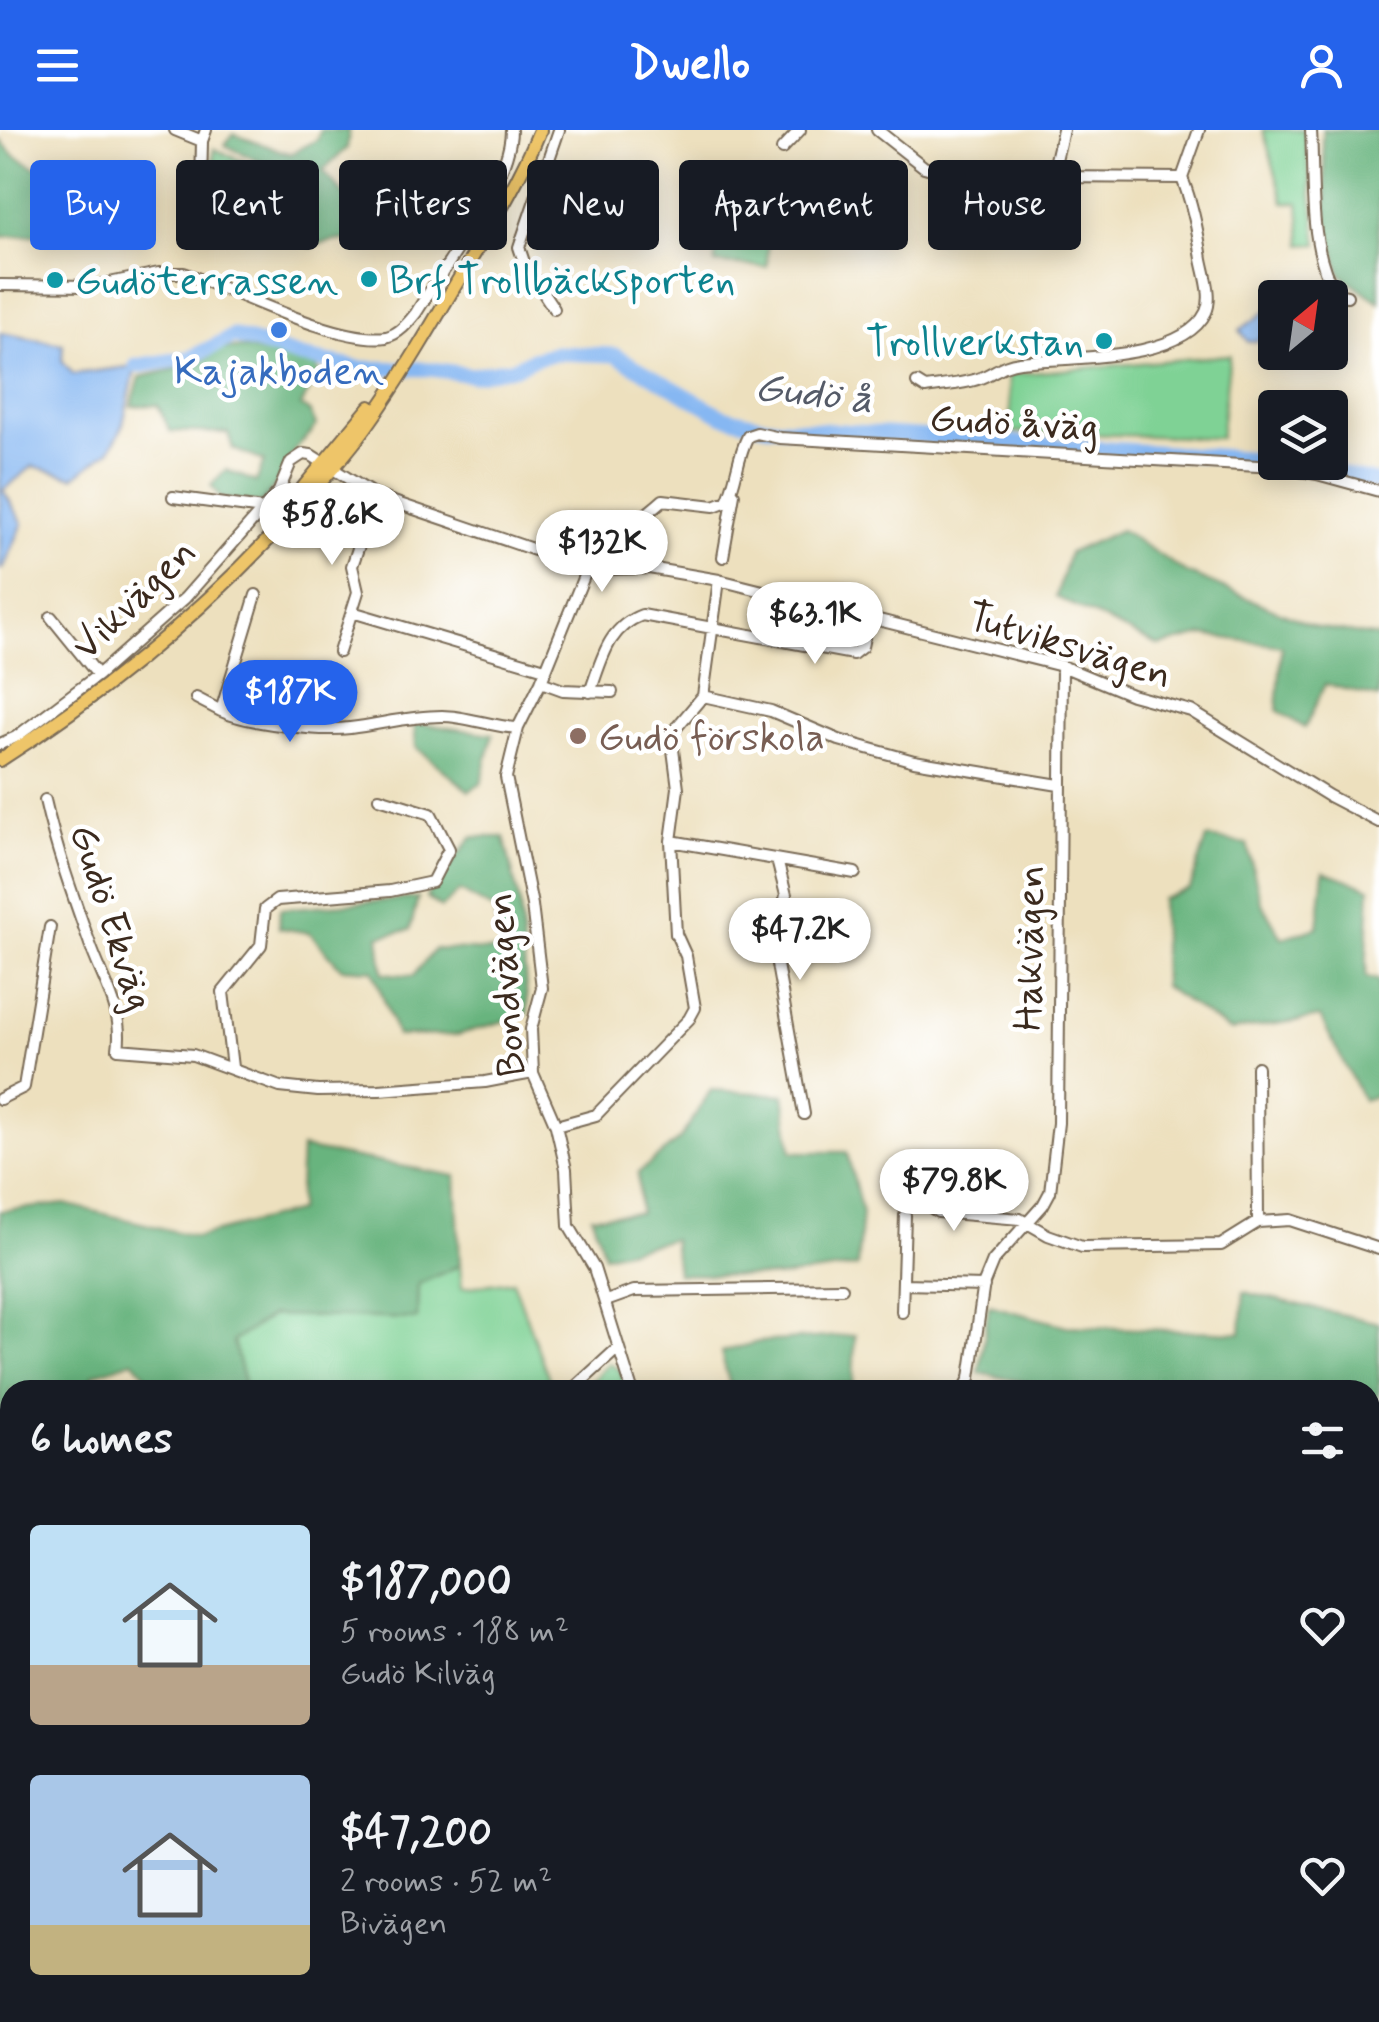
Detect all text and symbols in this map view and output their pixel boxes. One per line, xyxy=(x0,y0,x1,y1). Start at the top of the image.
text: Dwello xyxy=(629,36,750,95)
icon: menu xyxy=(30,38,85,93)
icon: person xyxy=(1294,38,1349,93)
chip: Buy xyxy=(30,160,156,250)
chip: Rent xyxy=(176,160,319,250)
chip: Filters xyxy=(339,160,507,250)
chip: New xyxy=(527,160,659,250)
chip: Apartment xyxy=(679,160,908,250)
chip: House xyxy=(928,160,1081,250)
place label: Brf Trollbäcksporten xyxy=(389,256,735,308)
place label: Gudöterrassen xyxy=(75,257,338,309)
marker: Brf Trollbäcksporten xyxy=(358,268,380,290)
marker: Gudöterrassen xyxy=(44,269,66,291)
north arrow xyxy=(1258,280,1348,370)
map controls xyxy=(1258,280,1348,480)
place label: Trollverkstan xyxy=(866,318,1084,370)
marker: Kajakboden xyxy=(268,319,290,341)
marker: Trollverkstan xyxy=(1093,330,1115,352)
place label: Kajakboden xyxy=(174,347,384,399)
water label: Gudö å xyxy=(752,361,876,428)
button: layers xyxy=(1258,390,1348,480)
street label: Gudö åväg xyxy=(928,394,1100,454)
pin: $58.6K xyxy=(251,483,413,568)
text: $58.6K xyxy=(281,494,383,536)
pin: $132K xyxy=(532,510,672,595)
text: $132K xyxy=(558,521,646,563)
street label: Vikvägen xyxy=(61,528,209,672)
pin: $63.1K xyxy=(734,582,896,667)
street label: Tutviksvägen xyxy=(961,591,1178,703)
text: $63.1K xyxy=(769,593,861,635)
pin: $187K xyxy=(220,660,360,745)
text: $187K xyxy=(244,671,336,713)
place label: Gudö förskola xyxy=(598,713,825,765)
marker: Gudö förskola xyxy=(567,725,589,747)
street label: Gudö Ekväg xyxy=(56,818,165,1018)
street label: Hakvägen xyxy=(1004,865,1058,1032)
street label: Bondvägen xyxy=(475,891,539,1079)
pin: $47.2K xyxy=(719,898,881,983)
text: $47.2K xyxy=(751,909,849,951)
pin: $79.8K xyxy=(873,1149,1035,1234)
text: $79.8K xyxy=(902,1160,1006,1202)
text: 6 homes xyxy=(30,1413,173,1468)
icon: filters xyxy=(1295,1413,1350,1468)
text: $187,000 xyxy=(340,1556,512,1611)
icon: home xyxy=(110,1565,230,1685)
icon: heart xyxy=(1295,1598,1350,1653)
text: 5 rooms · 188 m² xyxy=(340,1611,569,1653)
text: Gudö Kilväg xyxy=(340,1653,495,1695)
text: $47,200 xyxy=(340,1806,492,1861)
icon: home xyxy=(110,1815,230,1935)
icon: heart xyxy=(1295,1848,1350,1903)
text: 2 rooms · 52 m² xyxy=(340,1861,552,1903)
text: Bivägen xyxy=(340,1903,447,1945)

